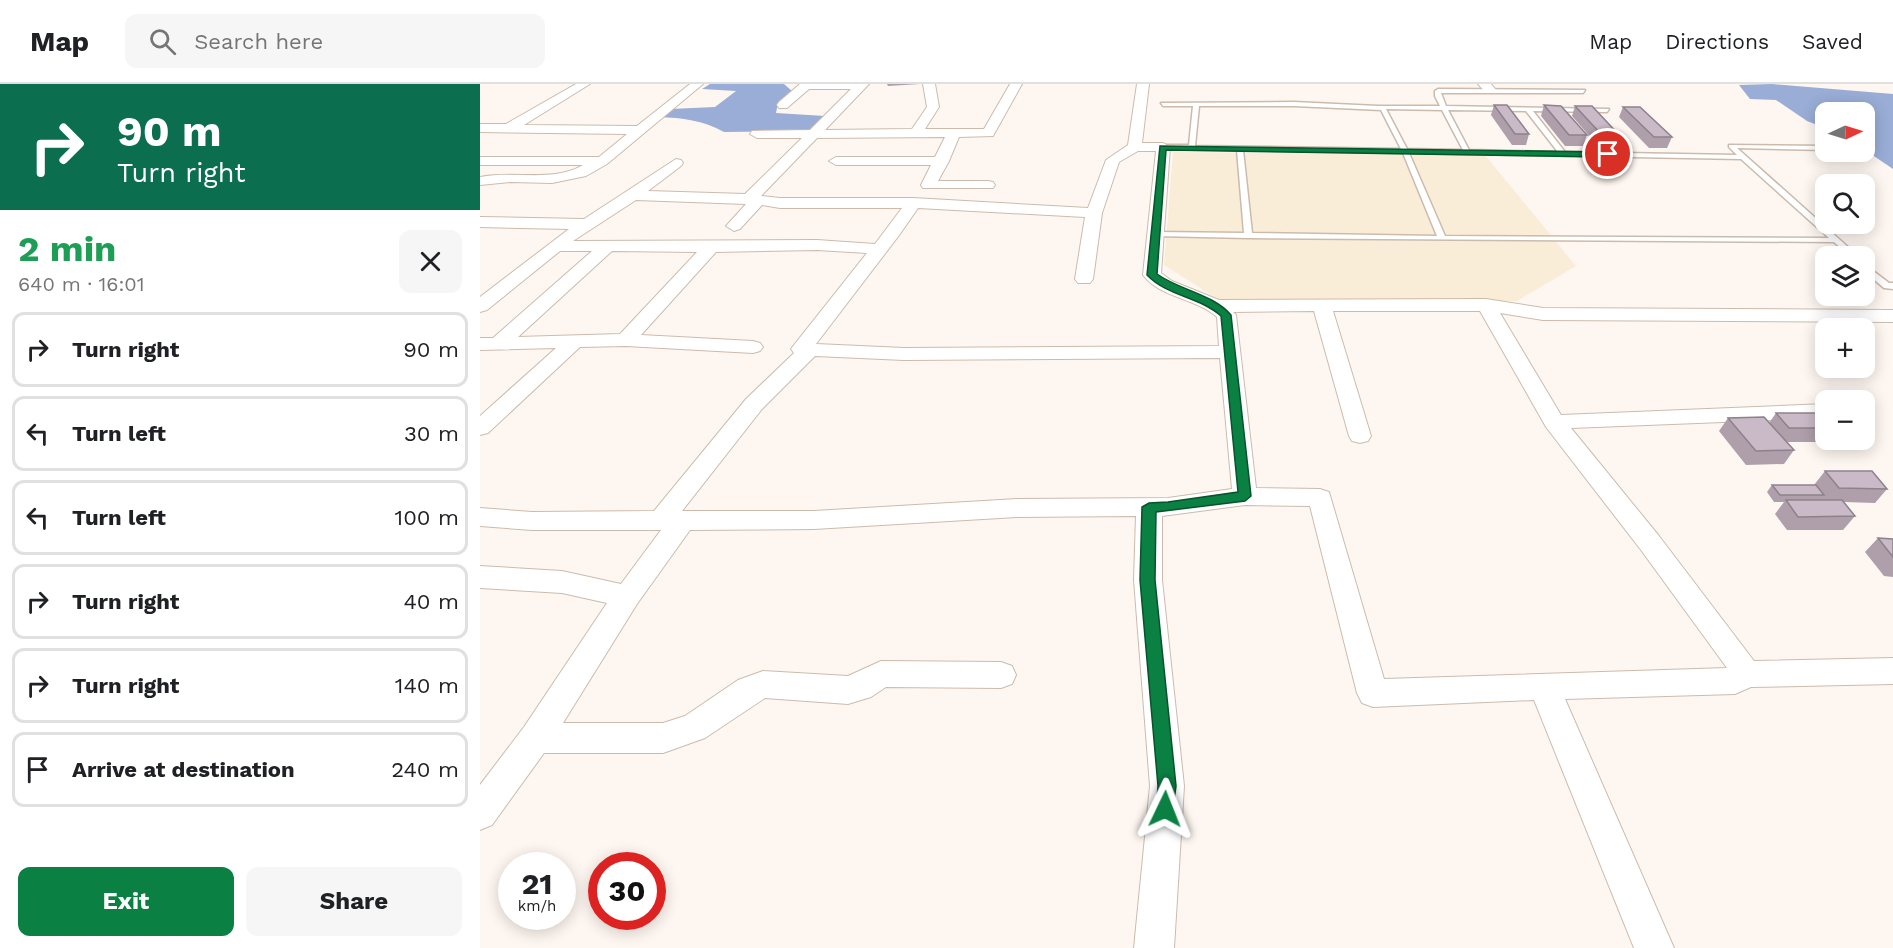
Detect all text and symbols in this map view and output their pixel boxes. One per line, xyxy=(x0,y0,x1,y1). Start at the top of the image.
search box xyxy=(125,14,545,68)
text: Map xyxy=(30,25,89,58)
icon: search xyxy=(146,25,179,58)
text: Search here xyxy=(194,29,323,54)
text: Map xyxy=(1589,29,1632,54)
text: Directions xyxy=(1665,29,1769,54)
text: Saved xyxy=(1802,29,1863,54)
north arrow xyxy=(1815,102,1875,162)
map controls xyxy=(1815,102,1875,450)
text: 90 m xyxy=(117,107,221,156)
icon: right xyxy=(18,108,96,186)
pin xyxy=(1582,128,1633,179)
icon: arrive xyxy=(1591,137,1624,170)
text: Turn right xyxy=(117,157,246,189)
button: search xyxy=(1815,174,1875,234)
text: 2 min xyxy=(18,228,116,270)
button: close xyxy=(399,230,462,293)
button: layers xyxy=(1815,246,1875,306)
text: 640 m · 16:01 xyxy=(18,272,145,296)
button: + xyxy=(1815,318,1875,378)
icon: right xyxy=(21,333,54,366)
text: Turn right xyxy=(72,337,179,362)
text: 90 m xyxy=(403,337,459,362)
button: − xyxy=(1815,390,1875,450)
icon: left xyxy=(21,417,54,450)
text: Turn left xyxy=(72,421,166,446)
text: 30 m xyxy=(404,421,459,446)
icon: left xyxy=(21,501,54,534)
text: Turn left xyxy=(72,505,166,530)
text: 100 m xyxy=(395,505,459,530)
icon: right xyxy=(21,585,54,618)
text: Turn right xyxy=(72,589,179,614)
text: 40 m xyxy=(403,589,459,614)
icon: right xyxy=(21,669,54,702)
text: Turn right xyxy=(72,673,179,698)
text: 140 m xyxy=(395,673,459,698)
icon: arrive xyxy=(21,753,54,786)
text: Arrive at destination xyxy=(72,757,295,782)
text: 240 m xyxy=(391,757,459,782)
position arrow xyxy=(1133,777,1197,841)
speed limit sign: 30 xyxy=(588,852,666,930)
text: 21 xyxy=(522,866,552,901)
button: Exit xyxy=(18,867,234,936)
button: Share xyxy=(246,867,462,936)
text: km/h xyxy=(518,897,556,915)

